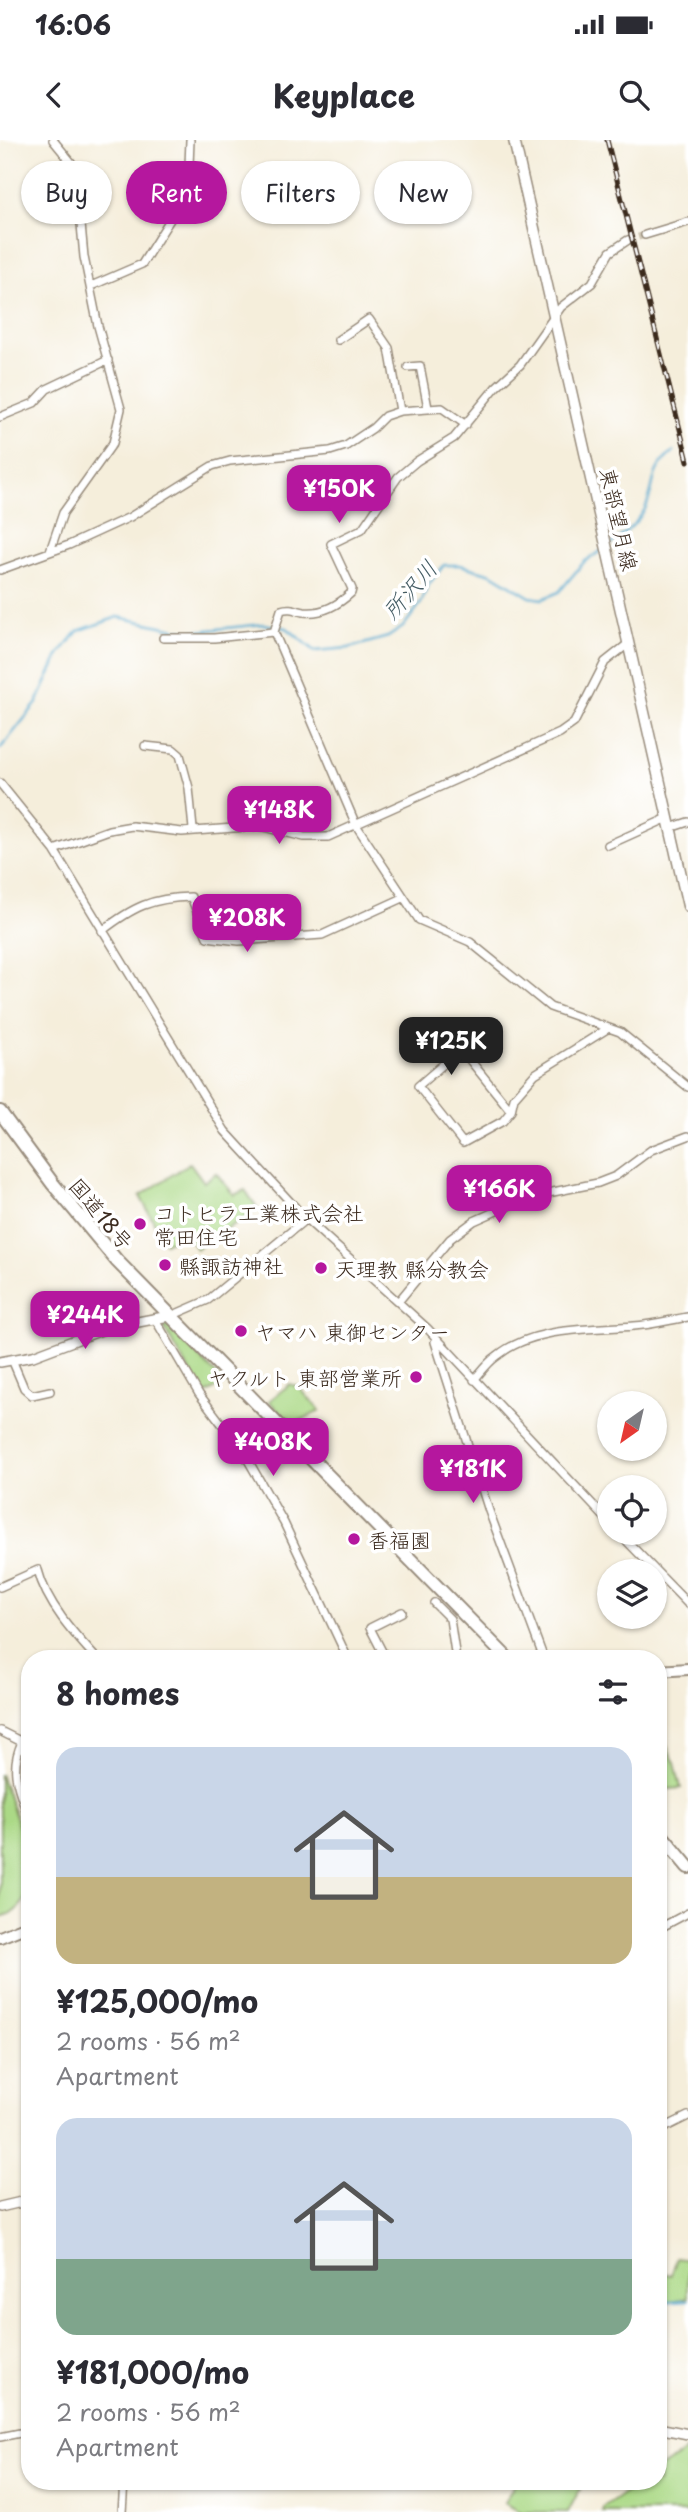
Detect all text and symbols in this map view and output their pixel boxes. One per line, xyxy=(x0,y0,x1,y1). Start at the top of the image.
text: 16:06 xyxy=(35,5,111,44)
text: Keyplace xyxy=(273,71,415,119)
icon: back xyxy=(35,76,73,114)
icon: search xyxy=(615,76,653,114)
chip: Buy xyxy=(21,161,112,224)
chip: Rent xyxy=(126,161,227,224)
chip: Filters xyxy=(241,161,360,224)
chip: New xyxy=(374,161,472,224)
street label: 東部望月線 xyxy=(593,464,647,574)
pin: ¥150K xyxy=(290,466,388,525)
text: ¥150K xyxy=(303,470,375,505)
water label: 所沢川 xyxy=(373,551,445,627)
pin: ¥148K xyxy=(230,786,328,846)
text: ¥148K xyxy=(243,791,315,826)
pin: ¥208K xyxy=(198,894,296,954)
text: ¥208K xyxy=(208,899,286,934)
pin: ¥125K xyxy=(402,1018,500,1077)
text: ¥125K xyxy=(415,1022,487,1057)
pin: ¥166K xyxy=(450,1166,548,1225)
street label: 国道18号 xyxy=(62,1170,142,1256)
text: ¥166K xyxy=(463,1170,535,1205)
place label: コトヒラ工業株式会社 常田住宅 xyxy=(154,1196,364,1252)
marker: コトヒラ工業株式会社 常田住宅 xyxy=(132,1216,148,1232)
place label: 縣諏訪神社 xyxy=(179,1249,284,1281)
place label: 天理教 縣分教会 xyxy=(335,1252,489,1284)
marker: 縣諏訪神社 xyxy=(157,1257,173,1273)
marker: 天理教 縣分教会 xyxy=(313,1260,329,1276)
pin: ¥244K xyxy=(36,1292,134,1351)
text: ¥244K xyxy=(46,1296,124,1331)
place label: ヤマハ 東御センター xyxy=(255,1315,450,1347)
marker: ヤマハ 東御センター xyxy=(233,1323,249,1339)
place label: ヤクルト 東部営業所 xyxy=(207,1361,402,1393)
marker: ヤクルト 東部営業所 xyxy=(408,1369,424,1385)
north arrow xyxy=(597,1391,667,1461)
map controls xyxy=(597,1391,667,1629)
pin: ¥408K xyxy=(224,1418,322,1478)
text: ¥408K xyxy=(234,1423,312,1458)
pin: ¥181K xyxy=(424,1446,522,1505)
text: ¥181K xyxy=(439,1450,507,1485)
button: locate xyxy=(597,1475,667,1545)
place label: 香福園 xyxy=(368,1523,431,1555)
marker: 香福園 xyxy=(346,1531,362,1547)
button: layers xyxy=(597,1559,667,1629)
text: 8 homes xyxy=(56,1670,179,1715)
icon: filters xyxy=(594,1673,632,1711)
icon: home xyxy=(281,1792,407,1918)
text: ¥125,000/mo xyxy=(56,1978,258,2023)
text: 2 rooms · 56 m² xyxy=(56,2023,241,2058)
text: Apartment xyxy=(56,2058,179,2093)
icon: home xyxy=(281,2163,407,2289)
text: ¥181,000/mo xyxy=(56,2349,249,2394)
text: 2 rooms · 56 m² xyxy=(56,2394,241,2429)
text: Apartment xyxy=(56,2429,179,2464)

